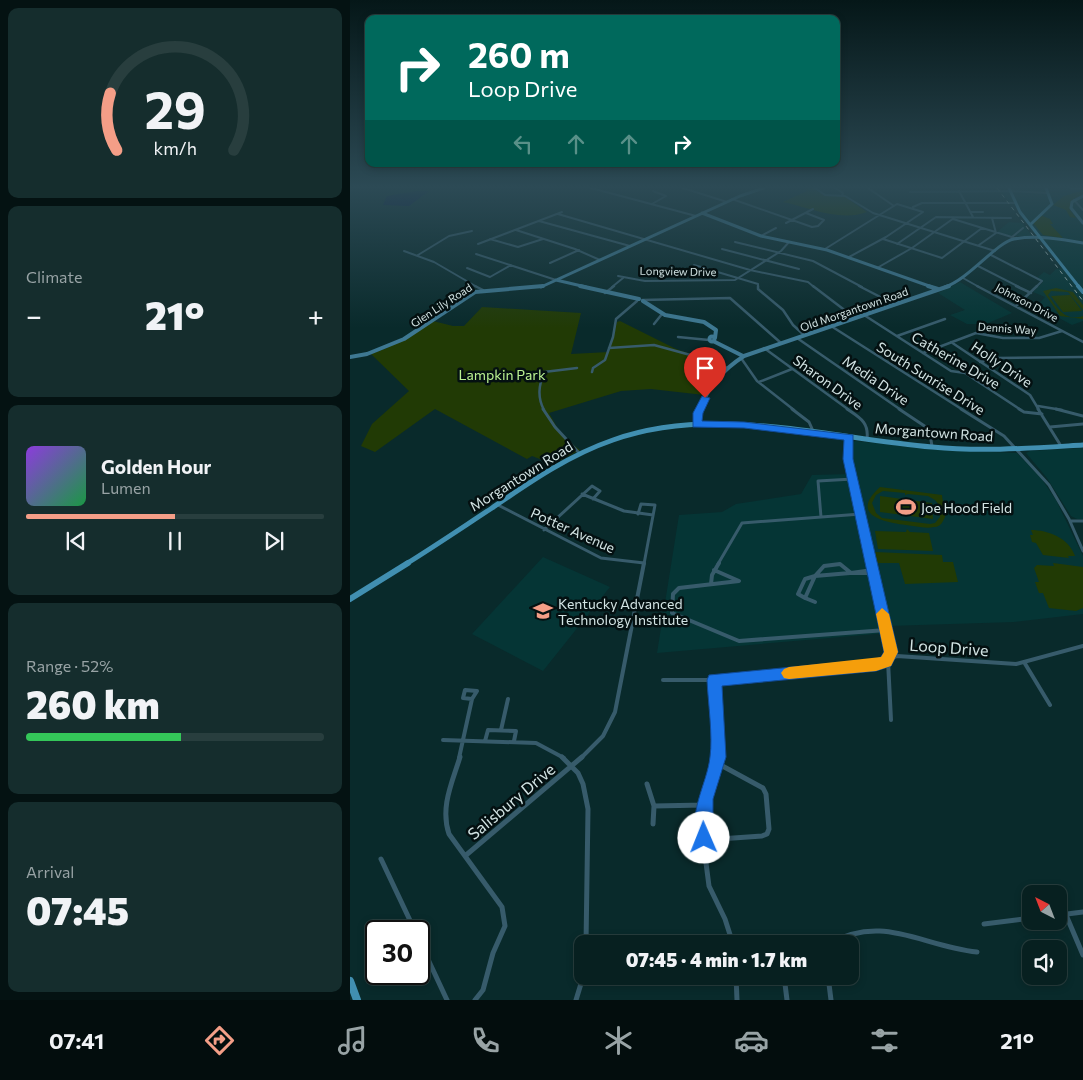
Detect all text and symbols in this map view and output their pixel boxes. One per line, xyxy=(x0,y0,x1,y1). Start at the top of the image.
text: 260 m xyxy=(468,32,570,75)
icon: right xyxy=(385,35,450,100)
text: Loop Drive xyxy=(468,75,577,102)
text: 29 xyxy=(144,76,206,140)
icon: left xyxy=(509,130,537,158)
icon: ahead xyxy=(562,130,590,158)
icon: ahead xyxy=(615,130,643,158)
icon: right xyxy=(668,130,696,158)
text: km/h xyxy=(153,137,197,159)
street label: Longview Drive xyxy=(640,264,717,278)
text: Climate xyxy=(26,267,82,286)
street label: Glen Lily Road xyxy=(408,280,474,330)
street label: Johnson Drive xyxy=(993,280,1061,325)
street label: Old Morgantown Road xyxy=(798,284,910,334)
text: 21° xyxy=(145,291,205,338)
text: − xyxy=(26,298,42,332)
text: + xyxy=(308,298,324,332)
street label: Dennis Way xyxy=(977,319,1037,337)
street label: Catherine Drive xyxy=(909,328,1003,392)
street label: Holly Drive xyxy=(968,337,1036,391)
street label: South Sunrise Drive xyxy=(874,338,988,418)
pin xyxy=(684,347,726,398)
street label: Sharon Drive xyxy=(790,351,866,413)
street label: Media Drive xyxy=(840,352,912,408)
icon: arrive xyxy=(691,354,719,382)
park label: Lampkin Park xyxy=(458,366,546,383)
street label: Morgantown Road xyxy=(874,419,994,445)
street label: Morgantown Road xyxy=(466,437,576,515)
text: Golden Hour xyxy=(101,455,211,478)
text: Lumen xyxy=(101,478,151,497)
sports icon: Joe Hood Field xyxy=(895,496,917,518)
place label: Joe Hood Field xyxy=(921,499,1012,516)
street label: Potter Avenue xyxy=(528,504,618,556)
icon: previous xyxy=(62,527,90,555)
icon: pause xyxy=(161,527,189,555)
icon: next xyxy=(260,527,288,555)
place label: Kentucky Advanced Technology Institute xyxy=(558,595,688,628)
school or university icon: Kentucky Advanced Technology Institute xyxy=(532,600,554,622)
street label: Loop Drive xyxy=(909,635,989,659)
text: Range · 52% xyxy=(26,656,113,675)
text: 260 km xyxy=(26,680,160,727)
street label: Salisbury Drive xyxy=(464,759,558,843)
position arrow xyxy=(677,811,729,863)
text: Arrival xyxy=(26,862,74,881)
north arrow xyxy=(1022,885,1068,930)
map controls xyxy=(1022,885,1067,985)
text: 07:45 xyxy=(26,886,129,933)
speed limit sign: 30 xyxy=(365,920,430,985)
button: sound xyxy=(1022,940,1067,985)
text: 07:45 · 4 min · 1.7 km xyxy=(626,948,807,971)
icon: directions xyxy=(202,1023,237,1058)
icon: music xyxy=(335,1023,370,1058)
icon: phone xyxy=(468,1023,503,1058)
icon: climate xyxy=(601,1023,636,1058)
icon: car xyxy=(734,1023,769,1058)
icon: filters xyxy=(867,1023,902,1058)
text: 07:41 xyxy=(49,1027,104,1054)
text: 21° xyxy=(1000,1027,1034,1054)

